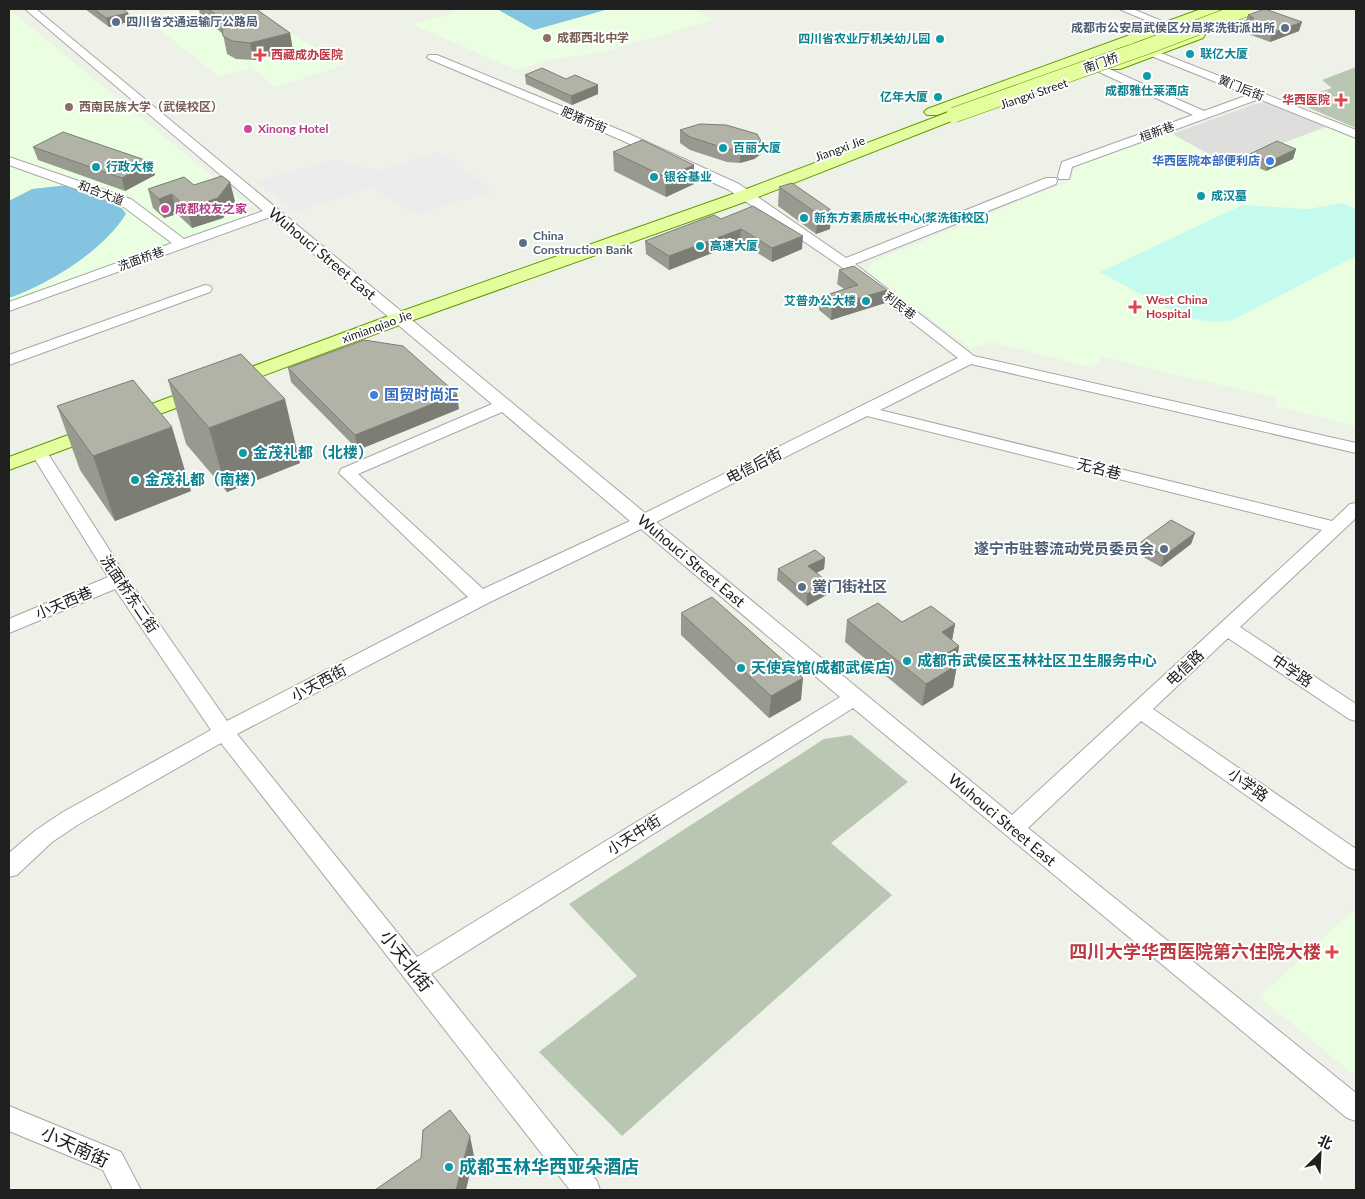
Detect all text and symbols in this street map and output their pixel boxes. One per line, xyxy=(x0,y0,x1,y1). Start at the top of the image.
place label: 四川省交通运输厅公路局 xyxy=(126,14,258,29)
marker: 四川省交通运输厅公路局 xyxy=(110,16,122,28)
place label: 成都市公安局武侯区分局浆洗街派出所 xyxy=(1071,20,1275,35)
marker: 成都市公安局武侯区分局浆洗街派出所 xyxy=(1279,22,1291,34)
place label: 成都西北中学 xyxy=(557,30,629,45)
place label: 四川省农业厅机关幼儿园 xyxy=(798,31,930,46)
marker: 成都西北中学 xyxy=(541,32,553,44)
marker: 四川省农业厅机关幼儿园 xyxy=(934,33,946,45)
place label: 联亿大厦 xyxy=(1200,46,1248,61)
place label: 西藏成办医院 xyxy=(271,47,343,62)
marker: 西藏成办医院 xyxy=(253,48,267,62)
marker: 联亿大厦 xyxy=(1184,48,1196,60)
street label: 南门桥 xyxy=(1081,50,1120,75)
marker: 成都雅仕莱酒店 xyxy=(1141,70,1153,82)
street label: 黉门后街 xyxy=(1216,72,1266,103)
street label: Jiangxi Street xyxy=(998,75,1070,112)
place label: 成都雅仕莱酒店 xyxy=(1105,83,1189,98)
place label: 亿年大厦 xyxy=(880,89,928,104)
marker: 亿年大厦 xyxy=(932,91,944,103)
place label: 华西医院 xyxy=(1282,92,1330,107)
marker: 华西医院 xyxy=(1334,93,1348,107)
place label: 西南民族大学（武侯校区） xyxy=(79,99,223,114)
marker: 西南民族大学（武侯校区） xyxy=(63,101,75,113)
street label: 肥猪市街 xyxy=(559,103,609,136)
street label: 桓新巷 xyxy=(1137,118,1176,145)
place label: Xinong Hotel xyxy=(258,121,328,136)
marker: Xinong Hotel xyxy=(242,123,254,135)
street label: Jiangxi Jie xyxy=(813,133,867,165)
place label: 百丽大厦 xyxy=(733,140,781,155)
marker: 百丽大厦 xyxy=(717,142,729,154)
place label: 华西医院本部便利店 xyxy=(1152,153,1260,168)
marker: 华西医院本部便利店 xyxy=(1264,155,1276,167)
place label: 行政大楼 xyxy=(106,159,154,174)
marker: 行政大楼 xyxy=(90,161,102,173)
place label: 银谷基业 xyxy=(664,169,712,184)
marker: 银谷基业 xyxy=(648,171,660,183)
street label: 和合大道 xyxy=(76,177,126,208)
place label: 成汉墓 xyxy=(1211,188,1247,203)
marker: 成汉墓 xyxy=(1195,190,1207,202)
place label: 成都校友之家 xyxy=(175,201,247,216)
marker: 成都校友之家 xyxy=(159,203,171,215)
street label: Wuhouci Street East xyxy=(265,203,380,304)
place label: 新东方素质成长中心(浆洗街校区) xyxy=(814,210,989,225)
marker: 新东方素质成长中心(浆洗街校区) xyxy=(798,212,810,224)
place label: China Construction Bank xyxy=(533,228,633,257)
marker: China Construction Bank xyxy=(517,237,529,249)
place label: 高速大厦 xyxy=(710,238,758,253)
marker: 高速大厦 xyxy=(694,240,706,252)
street label: 洗面桥巷 xyxy=(116,243,166,274)
street label: 利民巷 xyxy=(882,289,919,323)
place label: West China Hospital xyxy=(1146,292,1208,321)
place label: 艾普办公大楼 xyxy=(784,293,856,308)
marker: 艾普办公大楼 xyxy=(860,295,872,307)
marker: West China Hospital xyxy=(1128,300,1142,314)
street label: ximianqiao Jie xyxy=(340,307,414,346)
place label: 国贸时尚汇 xyxy=(384,385,459,403)
marker: 国贸时尚汇 xyxy=(368,389,380,401)
place label: 金茂礼都（北楼） xyxy=(253,443,373,461)
street label: 电信后街 xyxy=(723,443,784,487)
marker: 金茂礼都（北楼） xyxy=(237,447,249,459)
street label: 无名巷 xyxy=(1075,454,1123,482)
place label: 金茂礼都（南楼） xyxy=(145,470,265,488)
marker: 金茂礼都（南楼） xyxy=(129,474,141,486)
street label: Wuhouci Street East xyxy=(634,510,749,611)
place label: 遂宁市驻蓉流动党员委员会 xyxy=(974,539,1154,557)
marker: 遂宁市驻蓉流动党员委员会 xyxy=(1158,543,1170,555)
street label: 洗面桥东二街 xyxy=(97,551,162,636)
place label: 黉门街社区 xyxy=(812,577,887,595)
marker: 黉门街社区 xyxy=(796,581,808,593)
street label: 小天西巷 xyxy=(32,582,95,622)
street label: 电信路 xyxy=(1162,645,1207,689)
street label: 中学路 xyxy=(1269,650,1316,690)
place label: 成都市武侯区玉林社区卫生服务中心 xyxy=(917,651,1157,669)
marker: 成都市武侯区玉林社区卫生服务中心 xyxy=(901,655,913,667)
place label: 天使宾馆(成都武侯店) xyxy=(751,658,894,676)
street label: 小天西街 xyxy=(288,660,349,704)
marker: 天使宾馆(成都武侯店) xyxy=(735,662,747,674)
street label: 小学路 xyxy=(1225,764,1272,804)
street label: Wuhouci Street East xyxy=(945,769,1060,870)
street label: 小天中街 xyxy=(603,811,664,858)
street label: 小天北街 xyxy=(376,925,438,996)
place label: 四川大学华西医院第六住院大楼 xyxy=(1069,940,1321,962)
marker: 四川大学华西医院第六住院大楼 xyxy=(1325,945,1339,959)
street label: 小天南街 xyxy=(38,1121,113,1171)
north arrow xyxy=(1295,1129,1345,1179)
text: 北 xyxy=(1316,1131,1335,1152)
place label: 成都玉林华西亚朵酒店 xyxy=(459,1155,639,1177)
marker: 成都玉林华西亚朵酒店 xyxy=(443,1161,455,1173)

